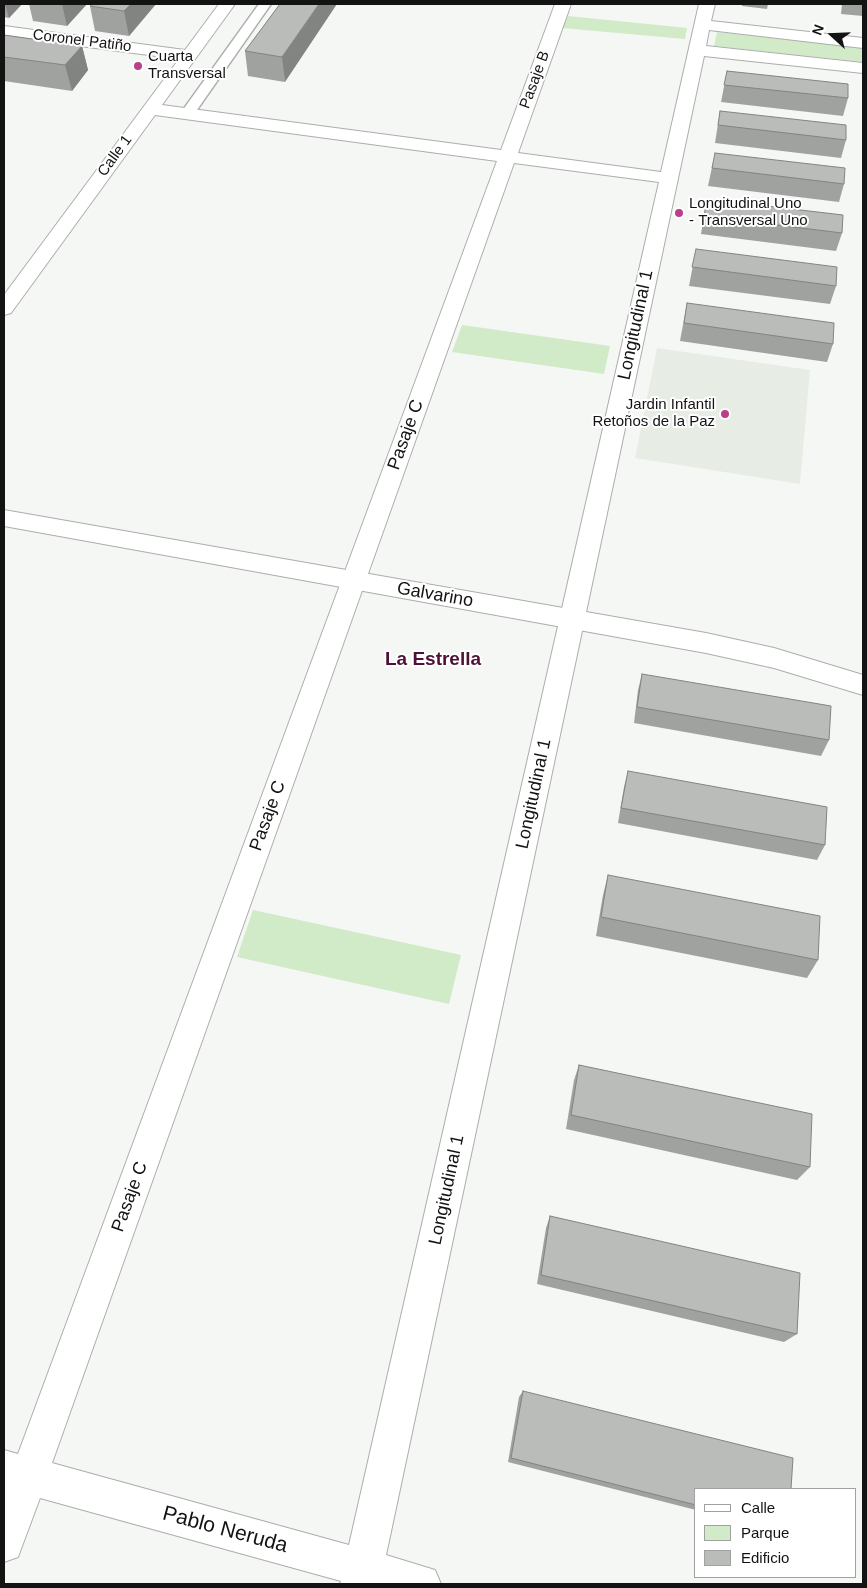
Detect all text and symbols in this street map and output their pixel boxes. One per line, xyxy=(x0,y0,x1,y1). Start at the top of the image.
north arrow xyxy=(807,10,857,60)
text: N xyxy=(809,22,827,37)
street label: Coronel Patiño xyxy=(32,26,132,56)
place label: Cuarta Transversal xyxy=(148,48,226,83)
street label: Pasaje B xyxy=(516,49,554,111)
marker: Cuarta Transversal xyxy=(132,60,144,72)
street label: Calle 1 xyxy=(94,132,136,180)
place label: Longitudinal Uno - Transversal Uno xyxy=(689,195,808,230)
marker: Longitudinal Uno - Transversal Uno xyxy=(673,207,685,219)
street label: Longitudinal 1 xyxy=(614,268,658,382)
place label: Jardin Infantil Retoños de la Paz xyxy=(592,396,715,431)
street label: Pasaje C xyxy=(383,397,429,473)
marker: Jardin Infantil Retoños de la Paz xyxy=(719,408,731,420)
street label: Galvarino xyxy=(395,578,475,612)
district label: La Estrella xyxy=(385,649,481,671)
street label: Longitudinal 1 xyxy=(512,737,556,851)
street label: Pasaje C xyxy=(245,778,291,854)
street label: Longitudinal 1 xyxy=(425,1133,469,1247)
street label: Pasaje C xyxy=(107,1159,153,1235)
legend xyxy=(694,1488,857,1578)
text: Calle xyxy=(741,1499,775,1516)
street label: Pablo Neruda xyxy=(160,1501,290,1559)
text: Parque xyxy=(741,1524,789,1541)
text: Edificio xyxy=(741,1549,789,1566)

